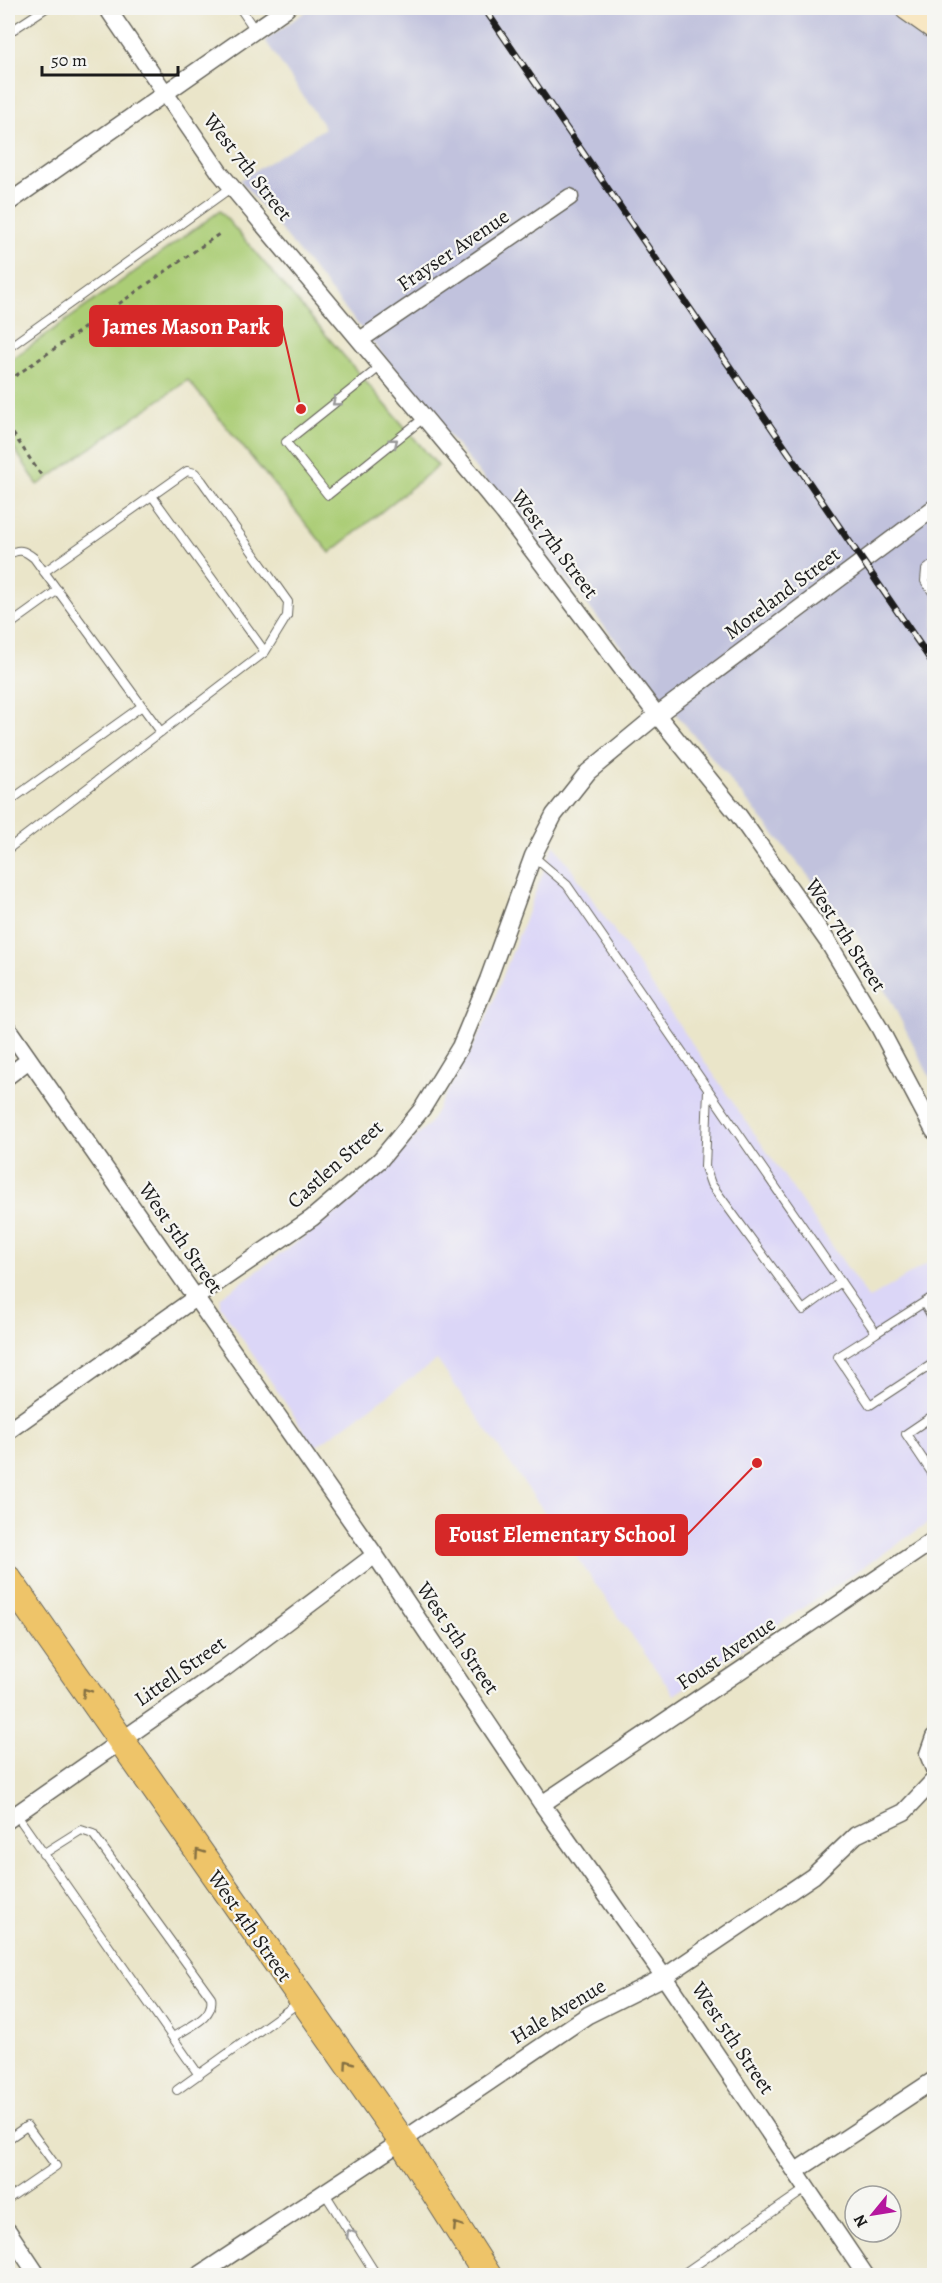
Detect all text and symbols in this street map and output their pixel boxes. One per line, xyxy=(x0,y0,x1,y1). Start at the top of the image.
scale bar xyxy=(42,39,178,77)
text: 50 m xyxy=(51,48,87,72)
street label: West 7th Street xyxy=(196,106,299,227)
street label: Frayser Avenue xyxy=(391,202,515,298)
callout: James Mason Park xyxy=(90,306,282,346)
text: James Mason Park xyxy=(102,312,270,342)
one-way arrow xyxy=(332,394,343,405)
one-way arrow xyxy=(387,438,398,449)
street label: West 7th Street xyxy=(504,483,605,604)
street label: Moreland Street xyxy=(718,540,846,646)
street label: West 7th Street xyxy=(798,872,893,997)
street label: Castlen Street xyxy=(281,1113,389,1215)
street label: West 5th Street xyxy=(132,1176,230,1299)
callout: Foust Elementary School xyxy=(436,1515,687,1555)
text: Foust Elementary School xyxy=(449,1520,676,1550)
street label: West 5th Street xyxy=(410,1575,506,1700)
street label: Foust Avenue xyxy=(671,1610,781,1696)
street label: Littell Street xyxy=(129,1629,231,1713)
one-way arrow xyxy=(82,1688,93,1699)
one-way arrow xyxy=(195,1849,206,1860)
street label: West 4th Street xyxy=(201,1864,299,1987)
street label: Hale Avenue xyxy=(505,1972,611,2050)
street label: West 5th Street xyxy=(685,1975,781,2100)
one-way arrow xyxy=(344,2060,355,2071)
north arrow xyxy=(843,2184,903,2244)
text: N xyxy=(848,2210,873,2232)
one-way arrow xyxy=(452,2222,464,2232)
one-way arrow xyxy=(346,2229,358,2239)

